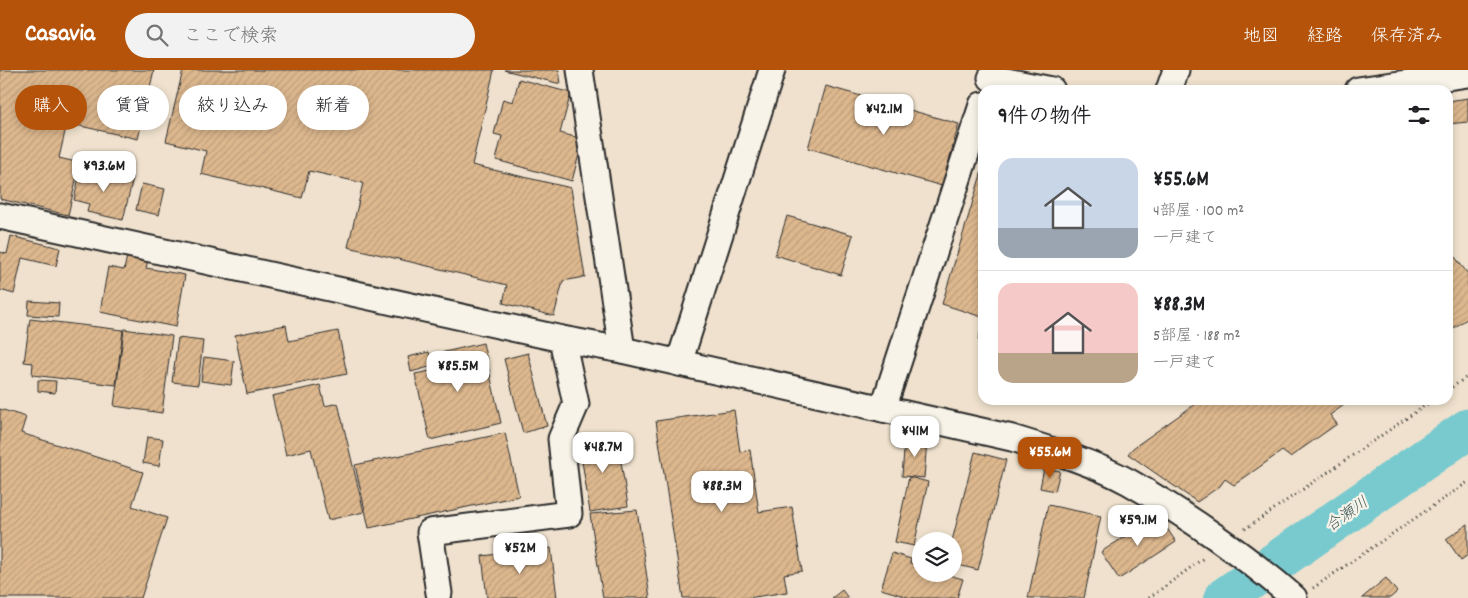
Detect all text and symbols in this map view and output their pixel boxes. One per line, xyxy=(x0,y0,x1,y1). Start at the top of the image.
search box xyxy=(125,13,475,58)
text: Casavia xyxy=(25,18,95,52)
icon: search xyxy=(143,21,171,49)
text: ここで検索 xyxy=(183,24,278,51)
text: 地図 xyxy=(1243,25,1279,50)
text: 経路 xyxy=(1307,25,1343,50)
text: 保存済み xyxy=(1371,25,1443,50)
chip: 購入 xyxy=(15,85,87,130)
chip: 賃貸 xyxy=(97,85,169,130)
chip: 絞り込み xyxy=(179,85,287,130)
chip: 新着 xyxy=(297,85,369,130)
pin: ¥42.1M xyxy=(843,93,925,136)
text: ¥42.1M xyxy=(866,98,902,121)
icon: filters xyxy=(1405,101,1433,129)
text: 9件の物件 xyxy=(998,103,1092,133)
pin: ¥93.6M xyxy=(63,150,145,193)
text: ¥93.6M xyxy=(83,155,125,178)
text: ¥55.6M xyxy=(1153,166,1209,196)
icon: home xyxy=(1038,178,1098,238)
text: 4部屋 · 100 m² xyxy=(1153,200,1244,223)
text: 一戸建て xyxy=(1153,227,1217,250)
text: ¥88.3M xyxy=(1153,291,1205,321)
icon: home xyxy=(1038,303,1098,363)
text: 5部屋 · 188 m² xyxy=(1153,325,1240,348)
pin: ¥85.5M xyxy=(417,350,499,393)
text: 一戸建て xyxy=(1153,352,1217,375)
text: ¥85.5M xyxy=(437,355,479,378)
pin: ¥41M xyxy=(885,416,945,458)
text: ¥41M xyxy=(901,420,929,443)
pin: ¥48.7M xyxy=(562,432,644,474)
text: ¥48.7M xyxy=(584,436,622,459)
pin: ¥55.6M xyxy=(1009,436,1091,479)
text: ¥55.6M xyxy=(1029,441,1071,464)
pin: ¥88.3M xyxy=(681,470,763,513)
text: ¥88.3M xyxy=(702,475,742,498)
water label: 合瀬川 xyxy=(1321,492,1374,538)
pin: ¥59.1M xyxy=(1097,504,1179,547)
text: ¥59.1M xyxy=(1119,509,1157,532)
pin: ¥52M xyxy=(490,532,550,575)
map controls xyxy=(912,532,962,582)
button: layers xyxy=(912,532,962,582)
text: ¥52M xyxy=(504,537,536,560)

